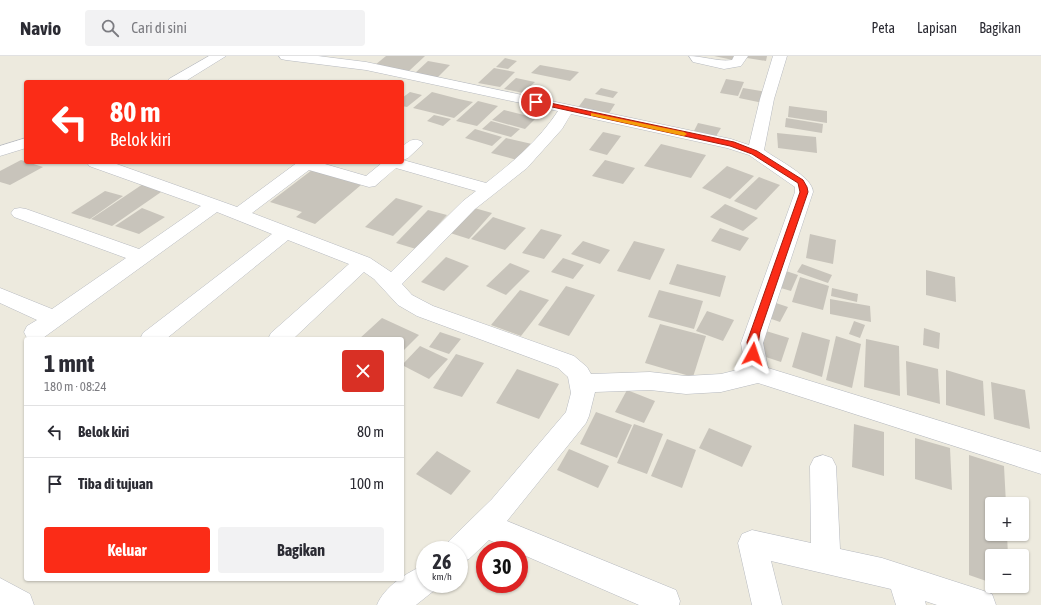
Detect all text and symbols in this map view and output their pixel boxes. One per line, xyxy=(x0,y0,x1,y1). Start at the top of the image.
search box xyxy=(85,10,365,46)
text: Navio xyxy=(20,17,61,39)
icon: search xyxy=(99,17,121,39)
text: Cari di sini xyxy=(131,19,187,36)
text: Peta xyxy=(871,20,895,36)
text: Lapisan xyxy=(917,20,957,36)
text: Bagikan xyxy=(979,20,1021,36)
pin xyxy=(519,85,553,119)
icon: arrive xyxy=(525,91,547,113)
icon: left xyxy=(44,96,96,148)
text: 80 m xyxy=(110,96,160,128)
text: Belok kiri xyxy=(110,129,171,150)
position arrow xyxy=(732,333,774,375)
text: 1 mnt xyxy=(44,350,94,377)
button: close xyxy=(342,350,384,392)
text: 180 m · 08:24 xyxy=(44,379,107,394)
icon: left xyxy=(44,421,66,443)
text: Belok kiri xyxy=(78,423,129,440)
text: 80 m xyxy=(357,423,384,440)
icon: arrive xyxy=(44,473,66,495)
text: Tiba di tujuan xyxy=(78,475,153,492)
text: 100 m xyxy=(350,475,384,492)
map controls xyxy=(985,497,1029,593)
button: + xyxy=(985,497,1029,541)
button: Keluar xyxy=(44,527,210,573)
button: Bagikan xyxy=(218,527,384,573)
speed limit sign: 30 xyxy=(476,541,528,593)
button: − xyxy=(985,549,1029,593)
text: 26 xyxy=(433,550,451,573)
text: km/h xyxy=(432,571,452,582)

